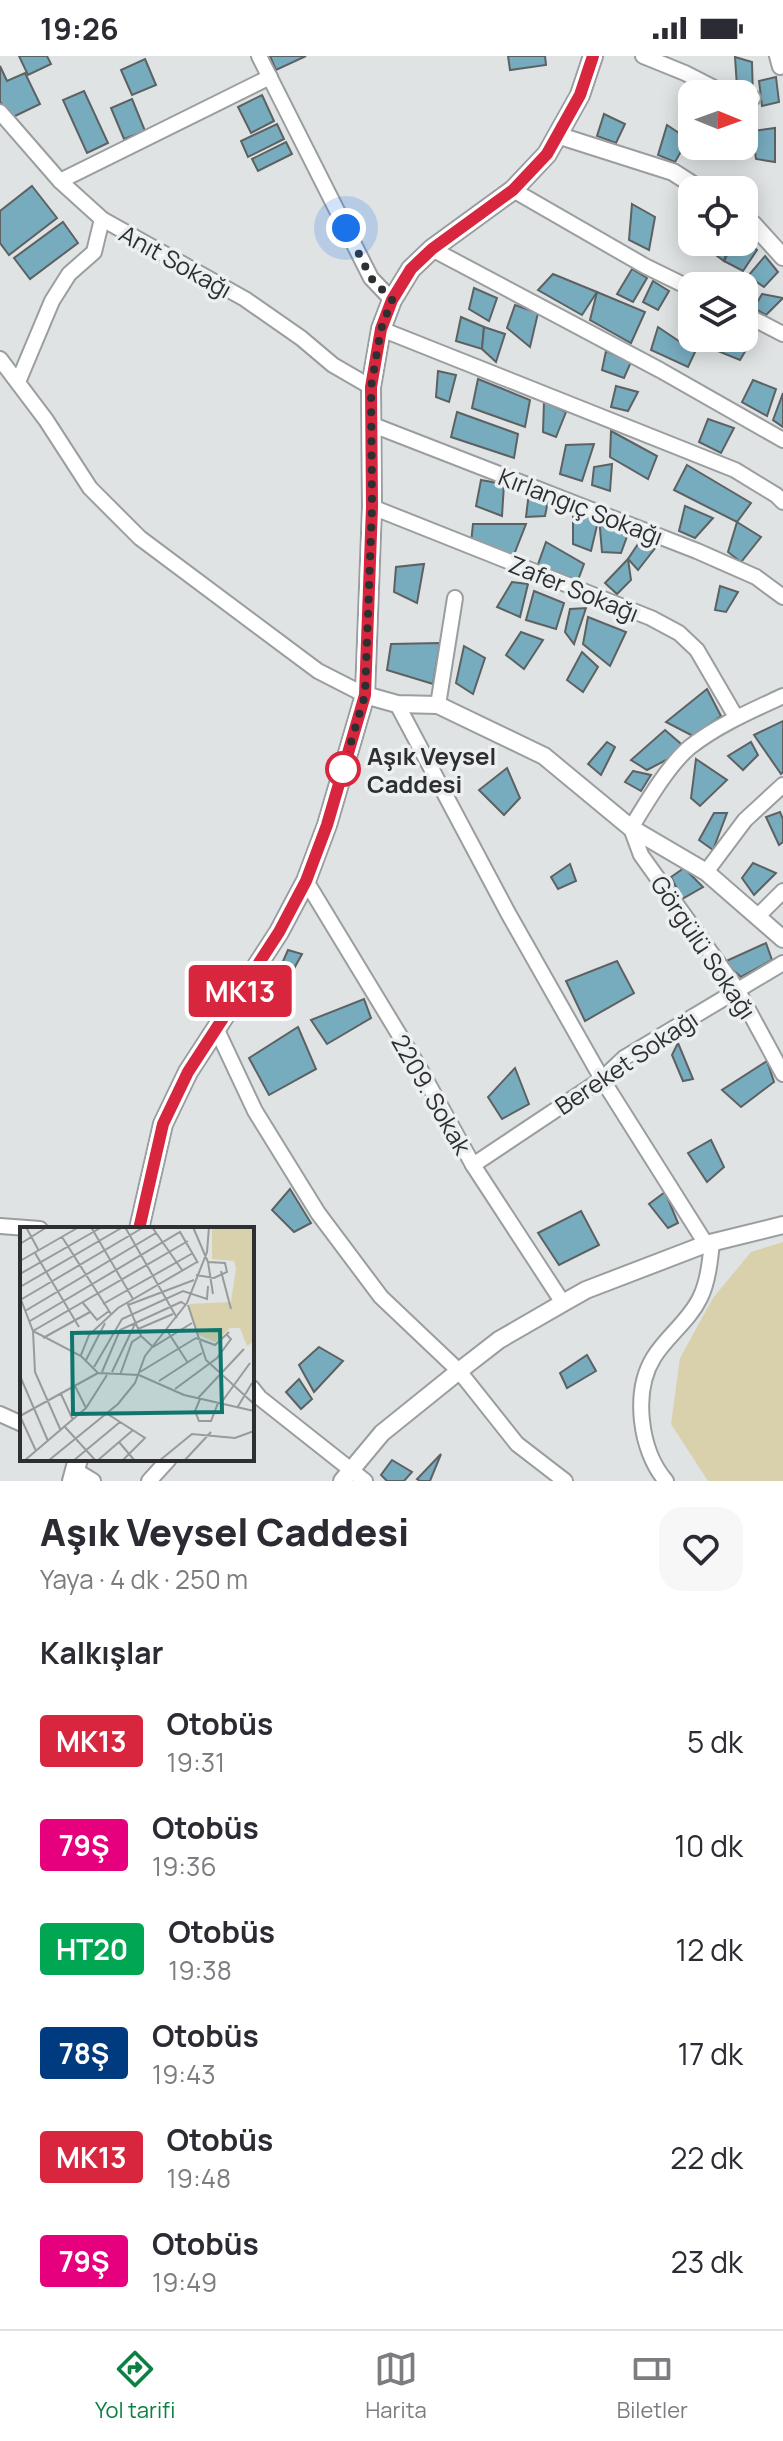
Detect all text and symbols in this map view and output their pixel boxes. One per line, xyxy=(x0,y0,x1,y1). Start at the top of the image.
text: 19:26 xyxy=(40,8,119,49)
north arrow xyxy=(678,80,758,160)
map controls xyxy=(678,80,758,352)
button: locate xyxy=(678,176,758,256)
your location xyxy=(326,208,366,248)
street label: Anıt Sokağı xyxy=(114,217,238,305)
button: layers xyxy=(678,272,758,352)
street label: Kırlangıç Sokağı xyxy=(494,459,668,553)
street label: Zafer Sokağı xyxy=(504,547,644,629)
place label: Aşık Veysel Caddesi xyxy=(367,739,496,800)
marker: Aşık Veysel Caddesi xyxy=(326,752,360,786)
street label: Görgülü Sokağı xyxy=(644,869,764,1025)
line badge: MK13 xyxy=(184,965,296,1017)
text: MK13 xyxy=(205,972,275,1010)
street label: Bereket Sokağı xyxy=(548,1002,704,1122)
street label: 2209. Sokak xyxy=(384,1028,480,1161)
inset map xyxy=(20,1227,254,1461)
text: Aşık Veysel Caddesi xyxy=(40,1505,409,1557)
button: heart xyxy=(659,1507,743,1591)
text: Yaya · 4 dk · 250 m xyxy=(40,1561,248,1597)
text: Kalkışlar xyxy=(40,1632,164,1673)
text: Otobüs xyxy=(167,1703,273,1744)
text: 5 dk xyxy=(687,1721,743,1762)
text: MK13 xyxy=(56,1722,127,1760)
text: 19:31 xyxy=(167,1744,225,1780)
text: Otobüs xyxy=(152,1807,259,1848)
text: 10 dk xyxy=(674,1825,743,1866)
text: 79Ş xyxy=(59,1826,109,1864)
text: 19:36 xyxy=(152,1848,217,1884)
text: Otobüs xyxy=(168,1911,275,1952)
text: 12 dk xyxy=(676,1929,743,1970)
text: HT20 xyxy=(56,1930,128,1968)
text: 19:38 xyxy=(168,1952,232,1988)
text: Otobüs xyxy=(152,2015,259,2056)
text: 17 dk xyxy=(678,2033,743,2074)
text: 78Ş xyxy=(59,2034,109,2072)
text: 19:43 xyxy=(152,2056,216,2092)
text: Otobüs xyxy=(167,2119,273,2160)
text: 22 dk xyxy=(670,2137,743,2178)
text: MK13 xyxy=(56,2138,127,2176)
text: 19:48 xyxy=(167,2160,231,2196)
text: Otobüs xyxy=(152,2223,259,2264)
text: 23 dk xyxy=(671,2241,743,2282)
text: 79Ş xyxy=(59,2242,109,2280)
text: 19:49 xyxy=(152,2264,217,2300)
tab: Yol tarifi xyxy=(95,2347,175,2425)
tab: Harita xyxy=(365,2347,427,2425)
tab: Biletler xyxy=(617,2347,688,2425)

